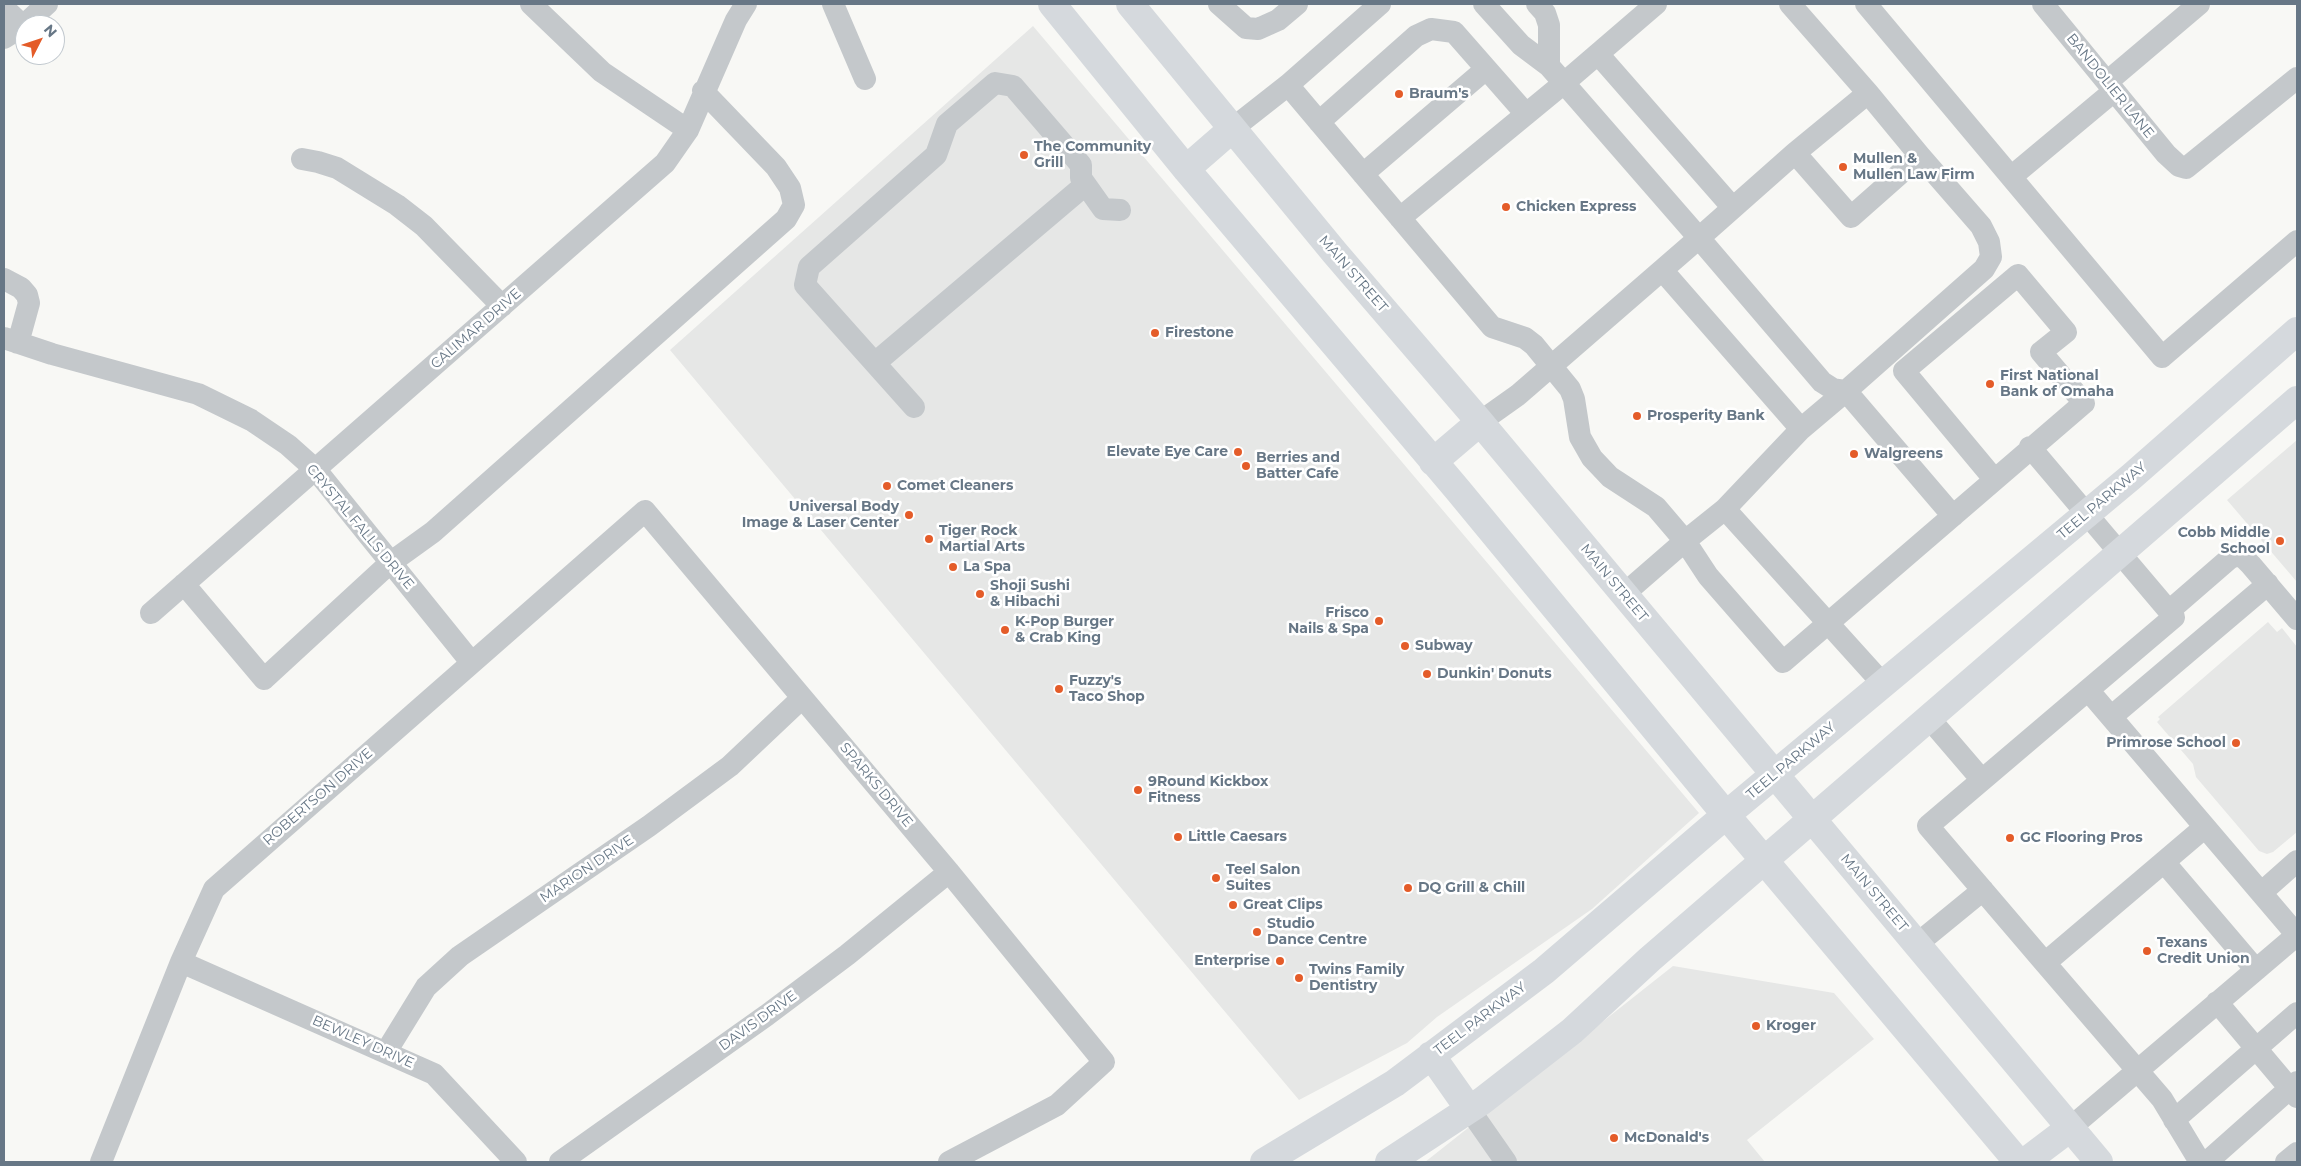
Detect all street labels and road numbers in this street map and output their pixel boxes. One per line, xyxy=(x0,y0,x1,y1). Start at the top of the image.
street label: BANDOLIER LANE xyxy=(2063,30,2157,142)
street label: MAIN STREET xyxy=(1315,232,1391,316)
street label: CALIMAR DRIVE xyxy=(427,285,525,373)
street label: TEEL PARKWAY xyxy=(2054,459,2150,543)
street label: CRYSTAL FALLS DRIVE xyxy=(303,461,417,593)
street label: MAIN STREET xyxy=(1577,541,1651,625)
street label: TEEL PARKWAY xyxy=(1743,719,1839,803)
street label: SPARKS DRIVE xyxy=(836,739,916,831)
street label: ROBERTSON DRIVE xyxy=(260,745,376,849)
street label: MARION DRIVE xyxy=(537,832,637,906)
street label: MAIN STREET xyxy=(1837,851,1911,935)
street label: TEEL PARKWAY xyxy=(1431,979,1529,1059)
street label: DAVIS DRIVE xyxy=(716,987,800,1055)
street label: BEWLEY DRIVE xyxy=(309,1012,417,1072)

